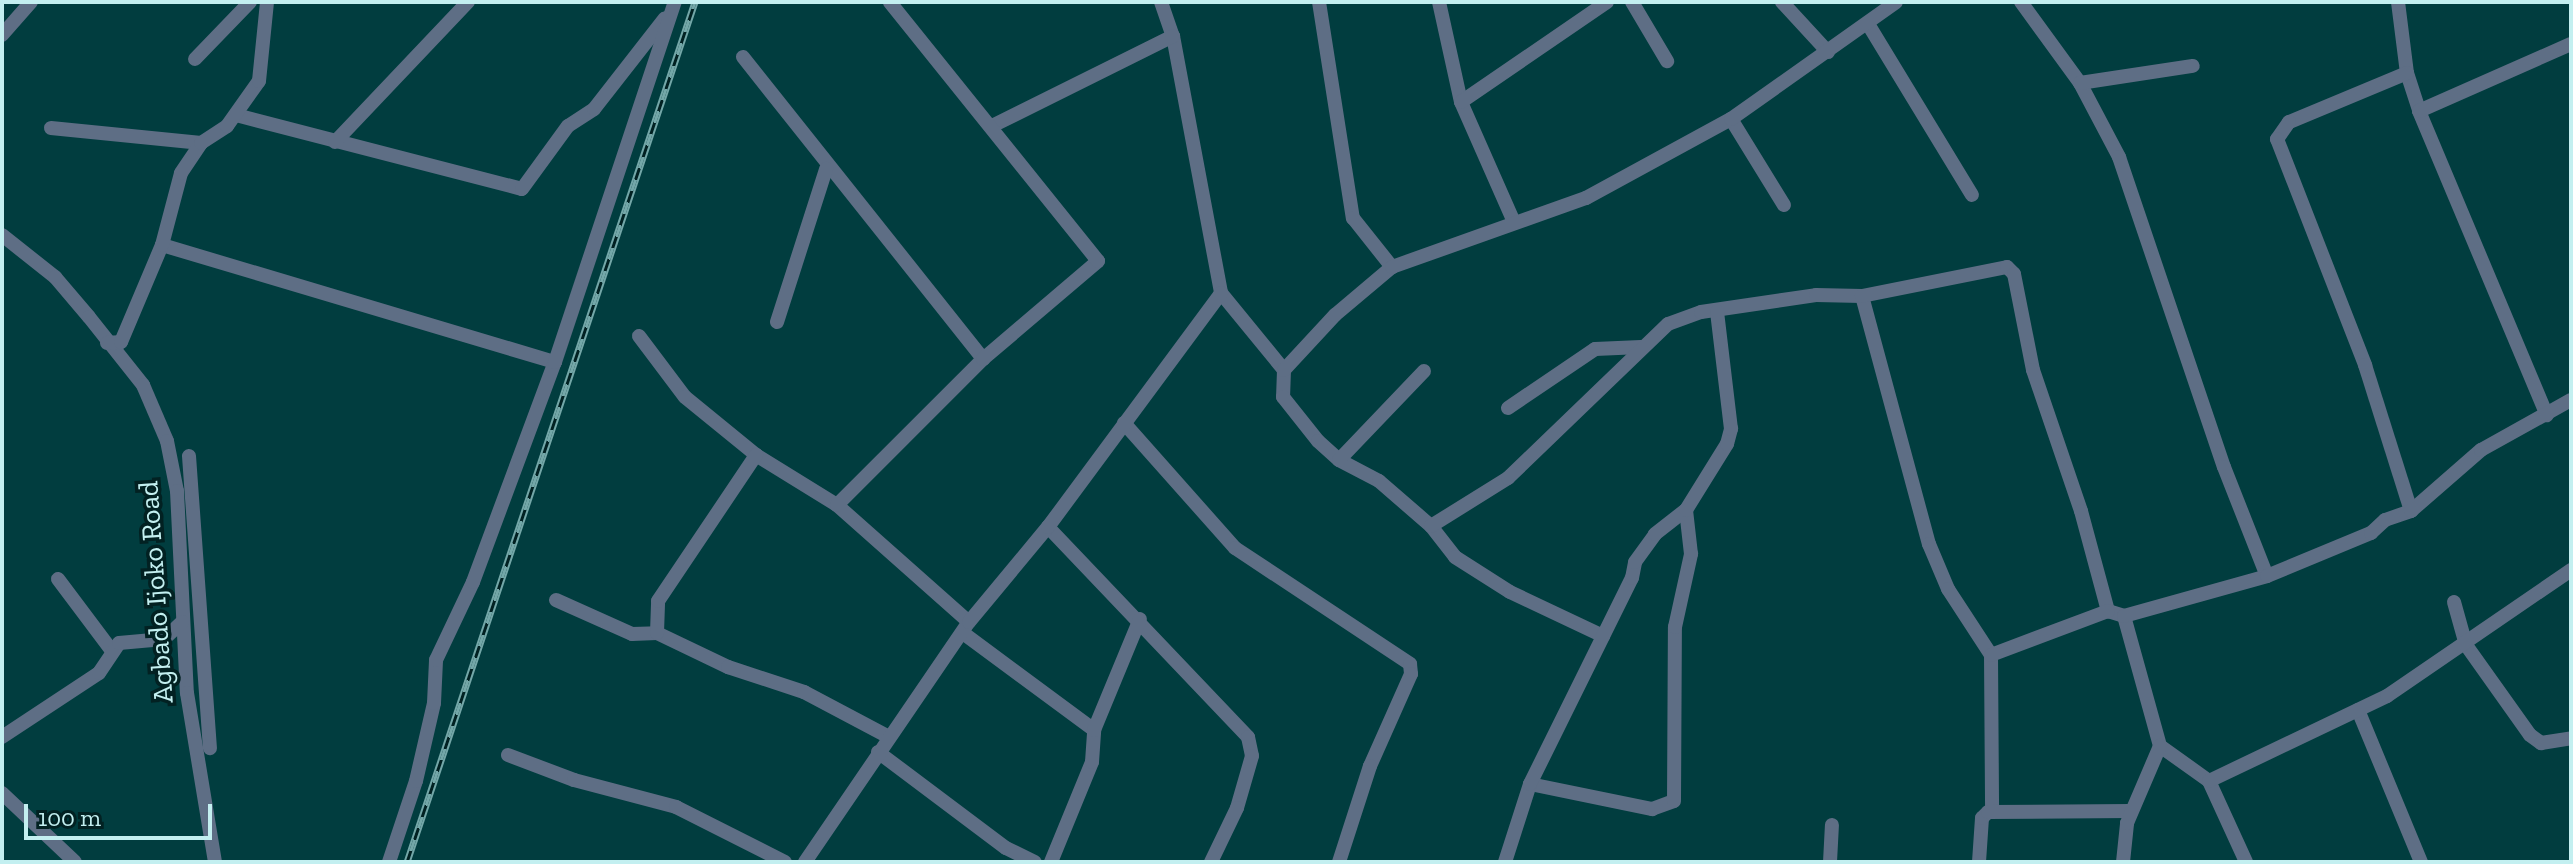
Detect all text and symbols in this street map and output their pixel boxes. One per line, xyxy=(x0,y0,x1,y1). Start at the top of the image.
street label: Agbado Ijoko Road xyxy=(131,480,181,704)
scale bar xyxy=(28,788,216,838)
text: 100 m xyxy=(38,803,101,832)

